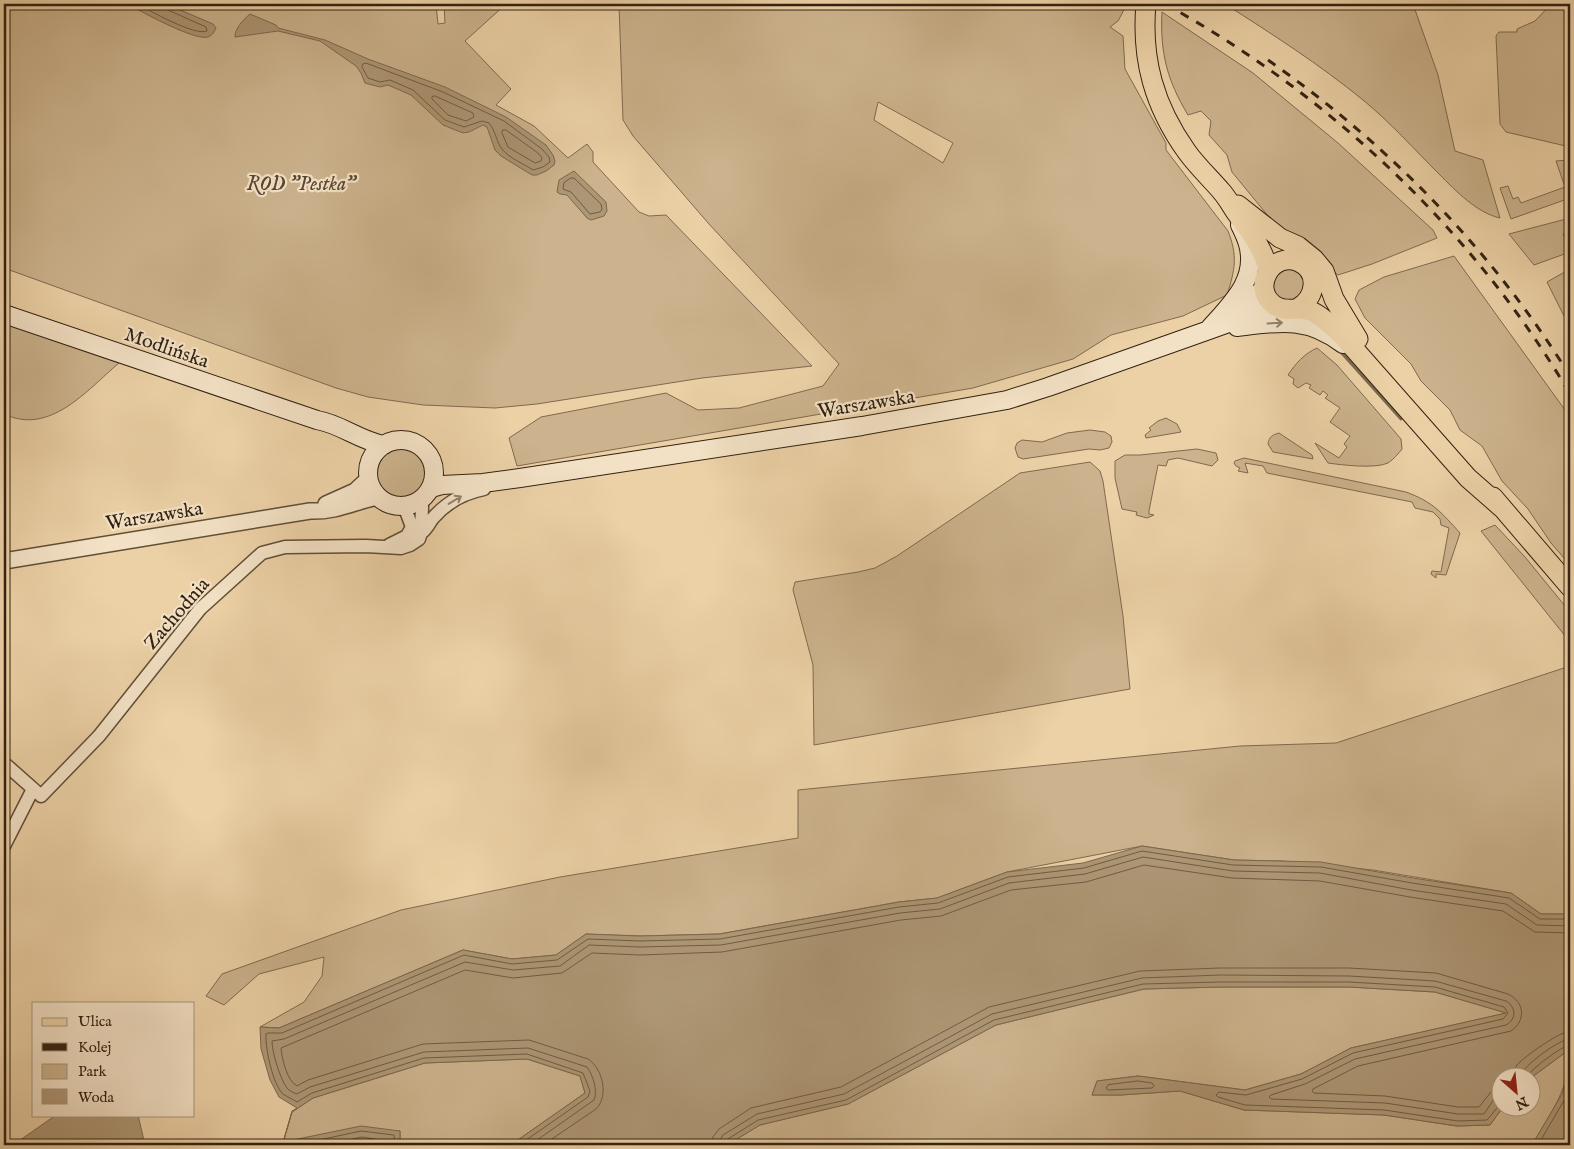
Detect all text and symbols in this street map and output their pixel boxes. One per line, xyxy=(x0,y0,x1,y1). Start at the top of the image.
park label: ROD "Pestka" xyxy=(247,172,358,197)
one-way arrow xyxy=(1266,318,1282,327)
street label: Modlińska xyxy=(121,322,212,375)
street label: Warszawska xyxy=(816,384,917,424)
one-way arrow xyxy=(448,494,462,504)
street label: Warszawska xyxy=(104,496,205,536)
street label: Zachodnia xyxy=(139,572,216,655)
legend xyxy=(32,1002,195,1116)
text: Ulica xyxy=(78,1012,112,1031)
text: Kolej xyxy=(78,1038,111,1057)
text: Park xyxy=(78,1062,108,1081)
north arrow xyxy=(1492,1066,1542,1116)
text: Woda xyxy=(78,1088,115,1107)
text: N xyxy=(1512,1091,1532,1113)

